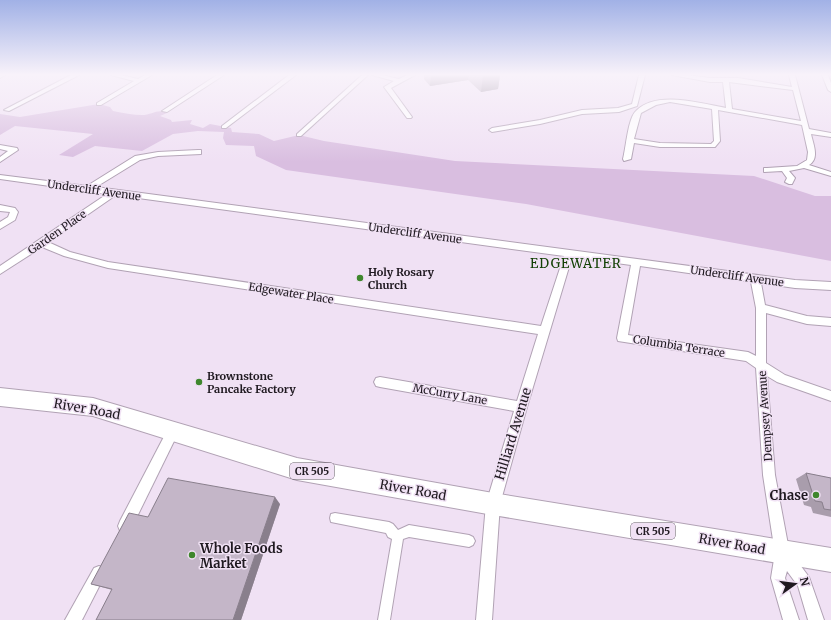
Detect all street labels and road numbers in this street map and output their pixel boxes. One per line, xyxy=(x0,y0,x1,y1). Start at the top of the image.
street label: Undercliff Avenue xyxy=(46,176,142,204)
street label: Garden Place xyxy=(25,207,89,257)
street label: Undercliff Avenue xyxy=(367,219,463,247)
street label: Undercliff Avenue xyxy=(689,262,785,290)
street label: Edgewater Place xyxy=(247,279,335,307)
street label: Columbia Terrace xyxy=(632,332,726,360)
street label: Dempsey Avenue xyxy=(755,370,775,462)
street label: McCurry Lane xyxy=(412,381,489,407)
street label: Hilliard Avenue xyxy=(491,386,535,482)
street label: River Road xyxy=(52,395,122,423)
road number: CR 505 xyxy=(290,463,334,479)
street label: River Road xyxy=(378,476,448,504)
road number: CR 505 xyxy=(631,523,675,539)
street label: River Road xyxy=(697,530,767,558)

